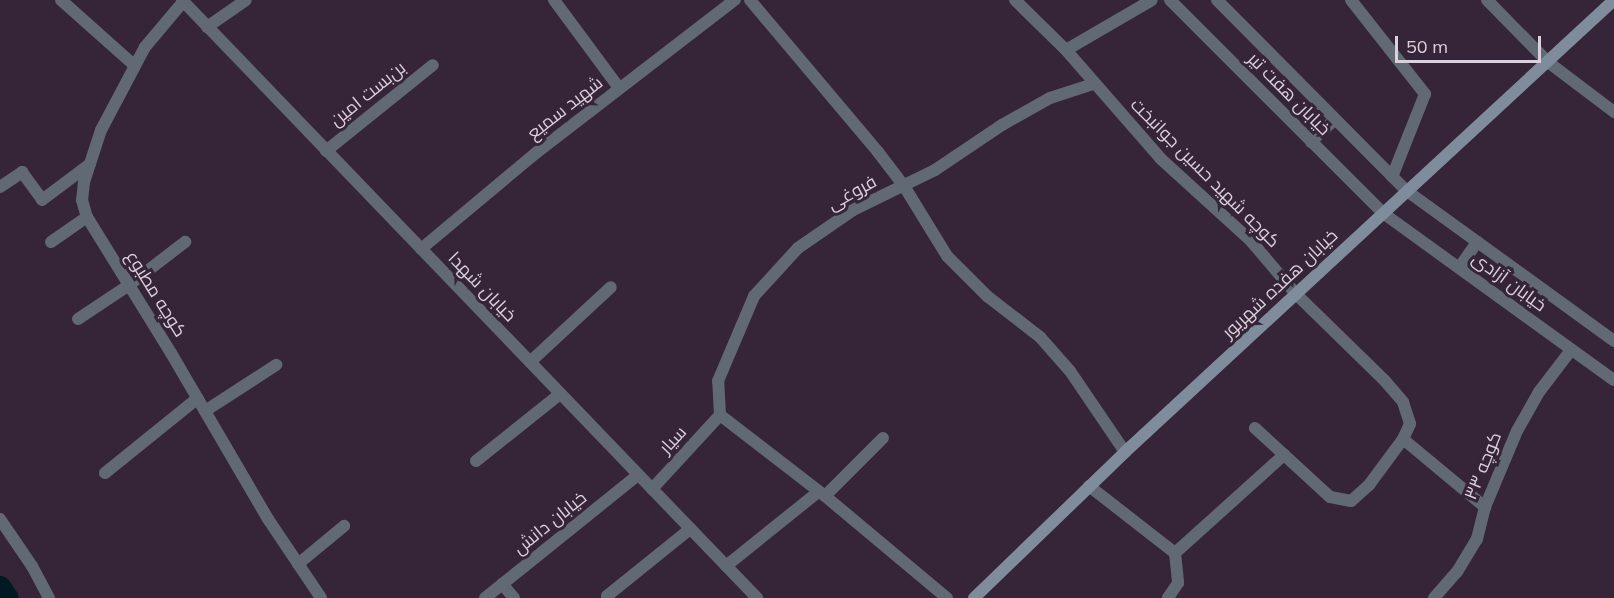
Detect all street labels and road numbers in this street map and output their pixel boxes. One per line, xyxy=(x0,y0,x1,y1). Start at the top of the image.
street label: خیابان هفت تیر xyxy=(1243,48,1335,140)
street label: بن‌بست امین xyxy=(326,57,410,131)
street label: شهید سمیع xyxy=(523,72,607,144)
street label: کوچه شهید حسین جوانبخت xyxy=(1126,94,1284,252)
street label: فروغی xyxy=(824,171,880,215)
street label: خیابان هفده شهریور xyxy=(1218,225,1342,343)
street label: کوچه مطبوع xyxy=(121,247,191,341)
street label: خیابان شهدا xyxy=(443,248,521,326)
street label: خیابان آزادی xyxy=(1468,248,1550,316)
street label: سیار xyxy=(655,422,691,458)
street label: کوچه ۳۳ xyxy=(1460,429,1506,503)
street label: خیابان دانش xyxy=(509,487,591,559)

